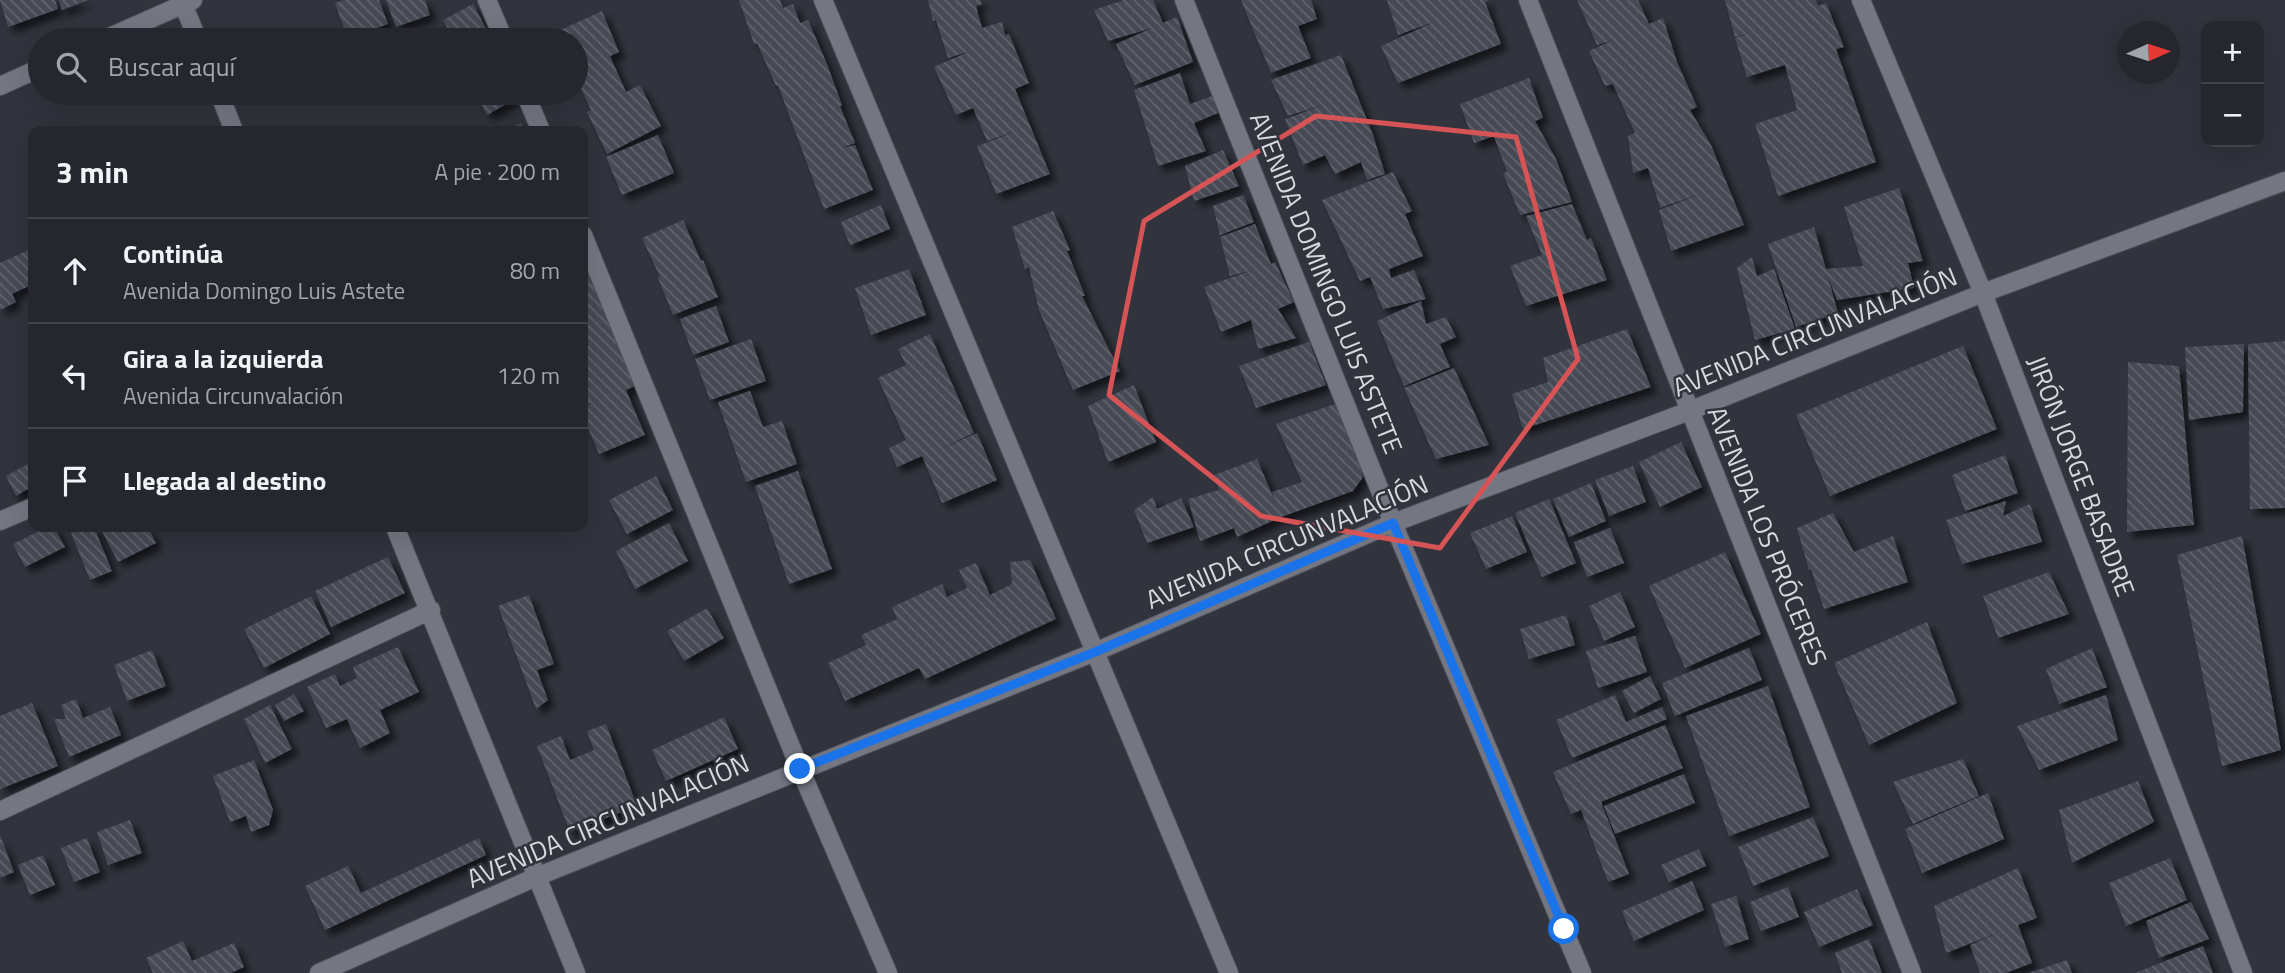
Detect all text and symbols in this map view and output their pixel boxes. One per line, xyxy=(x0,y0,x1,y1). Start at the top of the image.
north arrow xyxy=(2117,21,2180,84)
map controls xyxy=(2201,21,2264,147)
button: + xyxy=(2201,21,2264,84)
search box xyxy=(28,28,588,105)
text: Buscar aquí xyxy=(108,47,235,86)
icon: search xyxy=(52,48,90,86)
button: − xyxy=(2201,84,2264,147)
street label: AVENIDA DOMINGO LUIS ASTETE xyxy=(1240,106,1413,459)
text: 3 min xyxy=(56,149,129,195)
text: A pie · 200 m xyxy=(434,154,560,189)
text: Continúa xyxy=(123,234,223,273)
icon: ahead xyxy=(56,252,94,290)
text: 80 m xyxy=(510,253,560,288)
street label: AVENIDA CIRCUNVALACIÓN xyxy=(1667,257,1963,407)
text: Avenida Domingo Luis Astete xyxy=(123,273,405,308)
text: Gira a la izquierda xyxy=(123,339,324,378)
street label: JIRÓN JORGE BASADRE xyxy=(2018,350,2145,602)
icon: left xyxy=(56,357,94,395)
text: 120 m xyxy=(497,358,560,393)
text: Avenida Circunvalación xyxy=(123,378,343,413)
street label: AVENIDA LOS PRÓCERES xyxy=(1698,400,1837,671)
text: Llegada al destino xyxy=(123,461,326,500)
icon: arrive xyxy=(56,462,94,500)
street label: AVENIDA CIRCUNVALACIÓN xyxy=(1139,464,1434,619)
street label: AVENIDA CIRCUNVALACIÓN xyxy=(460,743,755,898)
route end xyxy=(784,753,815,784)
route start xyxy=(1548,913,1579,944)

